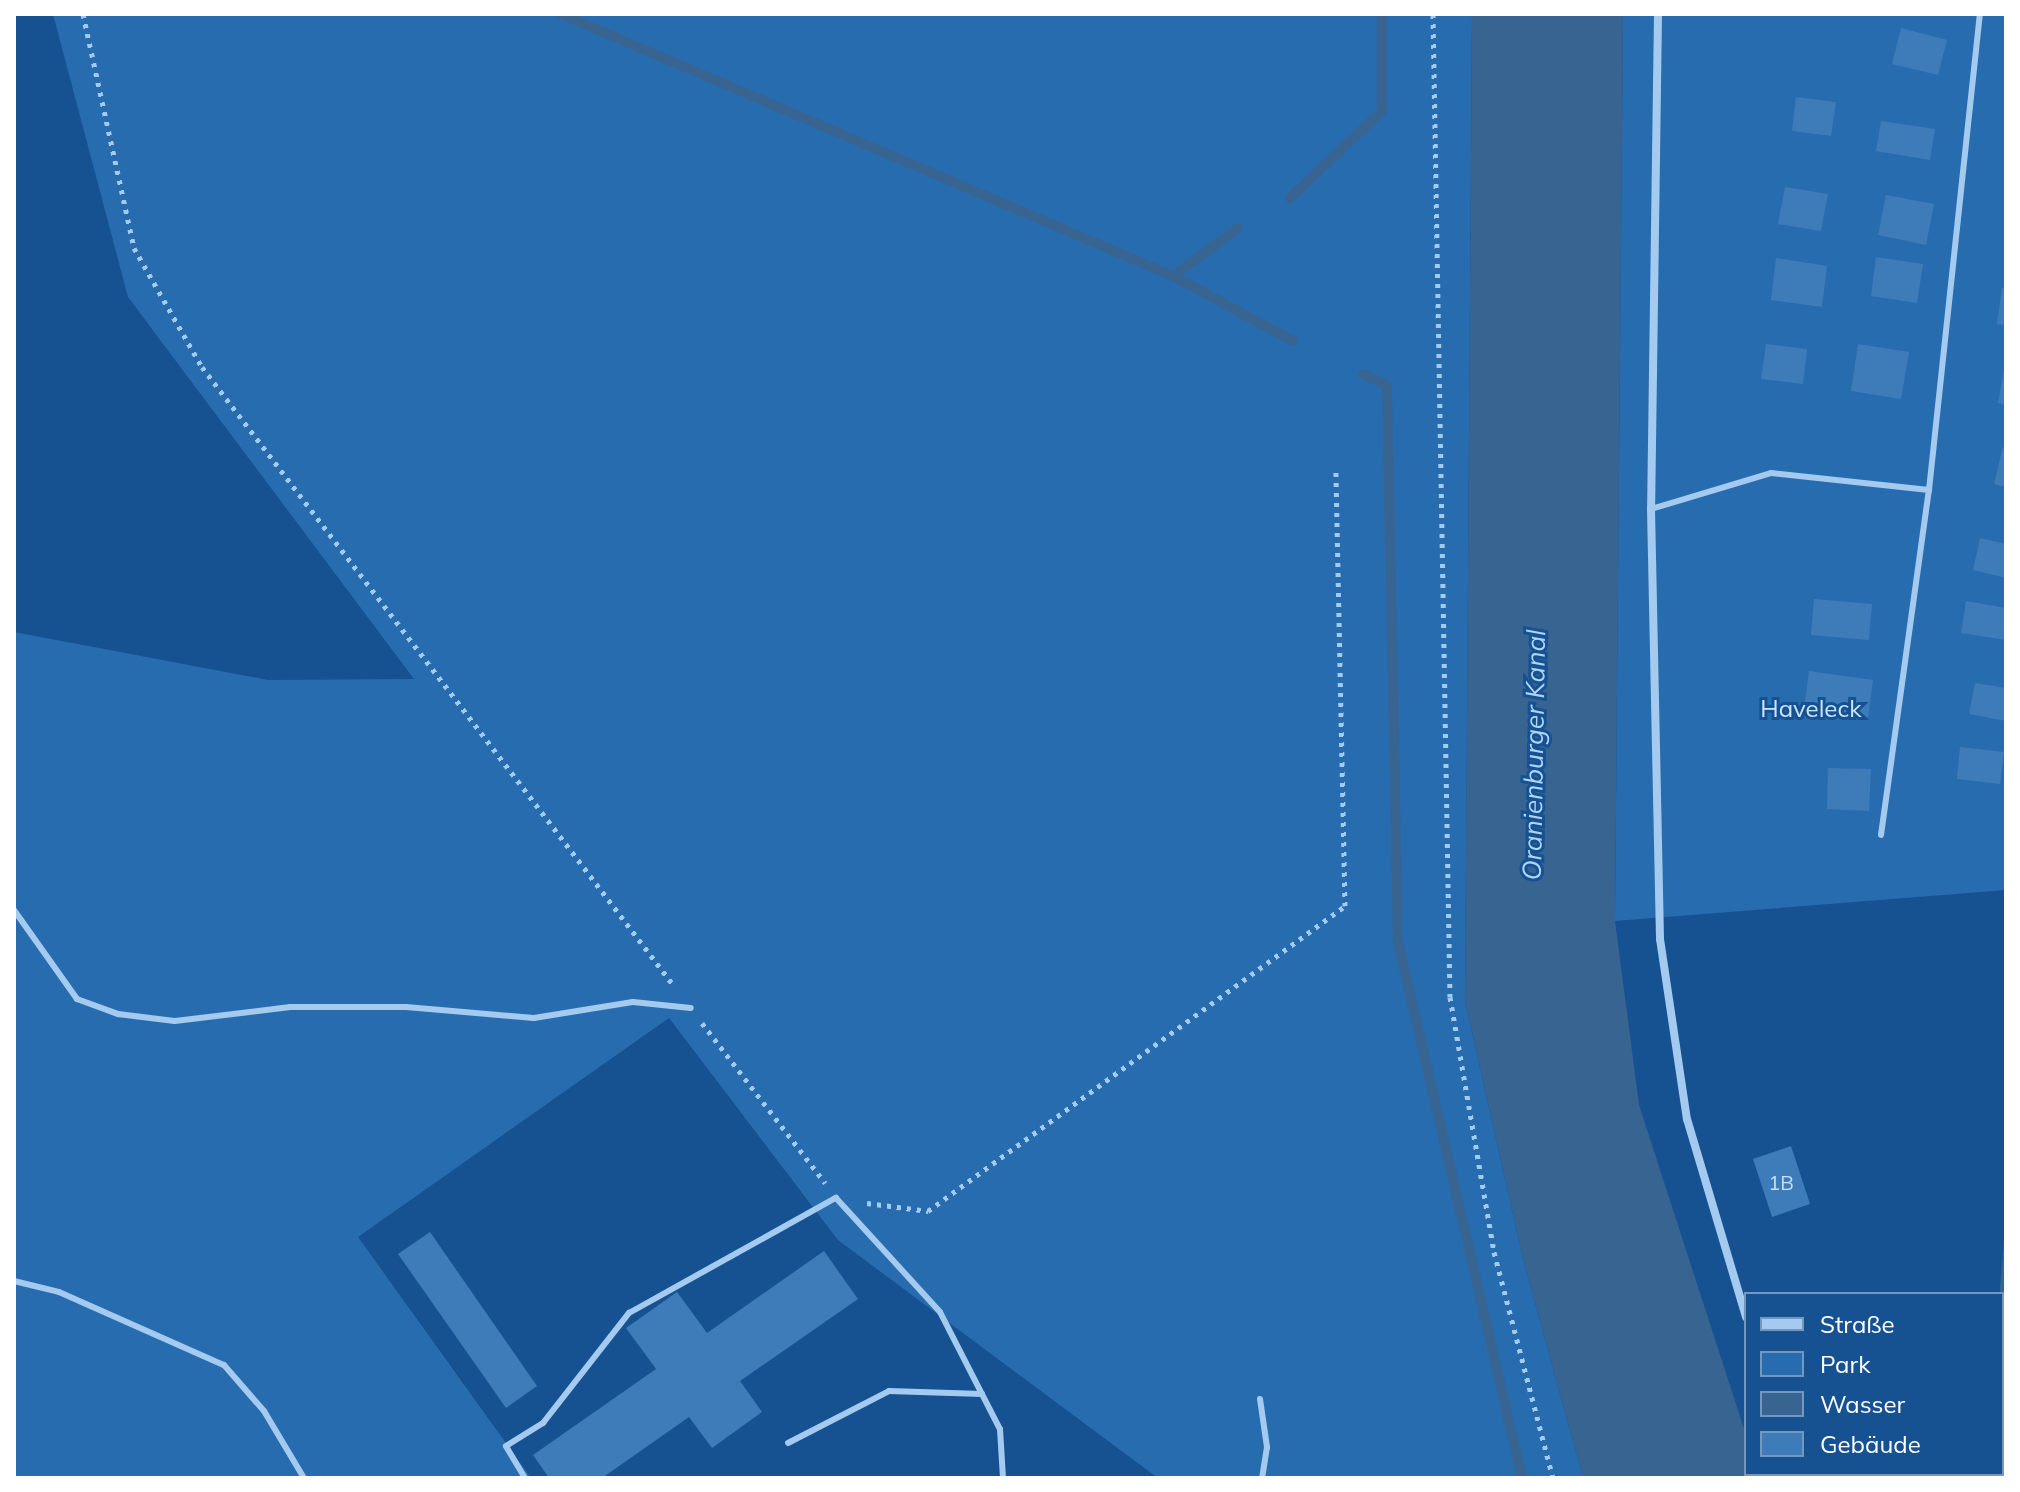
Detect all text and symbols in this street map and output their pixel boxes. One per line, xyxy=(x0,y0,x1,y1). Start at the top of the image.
water label: Oranienburger Kanal xyxy=(1516,629,1552,881)
park label: Haveleck xyxy=(1760,695,1862,723)
house number: 1B xyxy=(1768,1170,1794,1194)
legend xyxy=(1744,1292,2004,1476)
text: Straße xyxy=(1820,1309,1895,1339)
text: Park xyxy=(1820,1349,1871,1379)
text: Wasser xyxy=(1820,1389,1905,1419)
text: Gebäude xyxy=(1820,1429,1921,1459)

